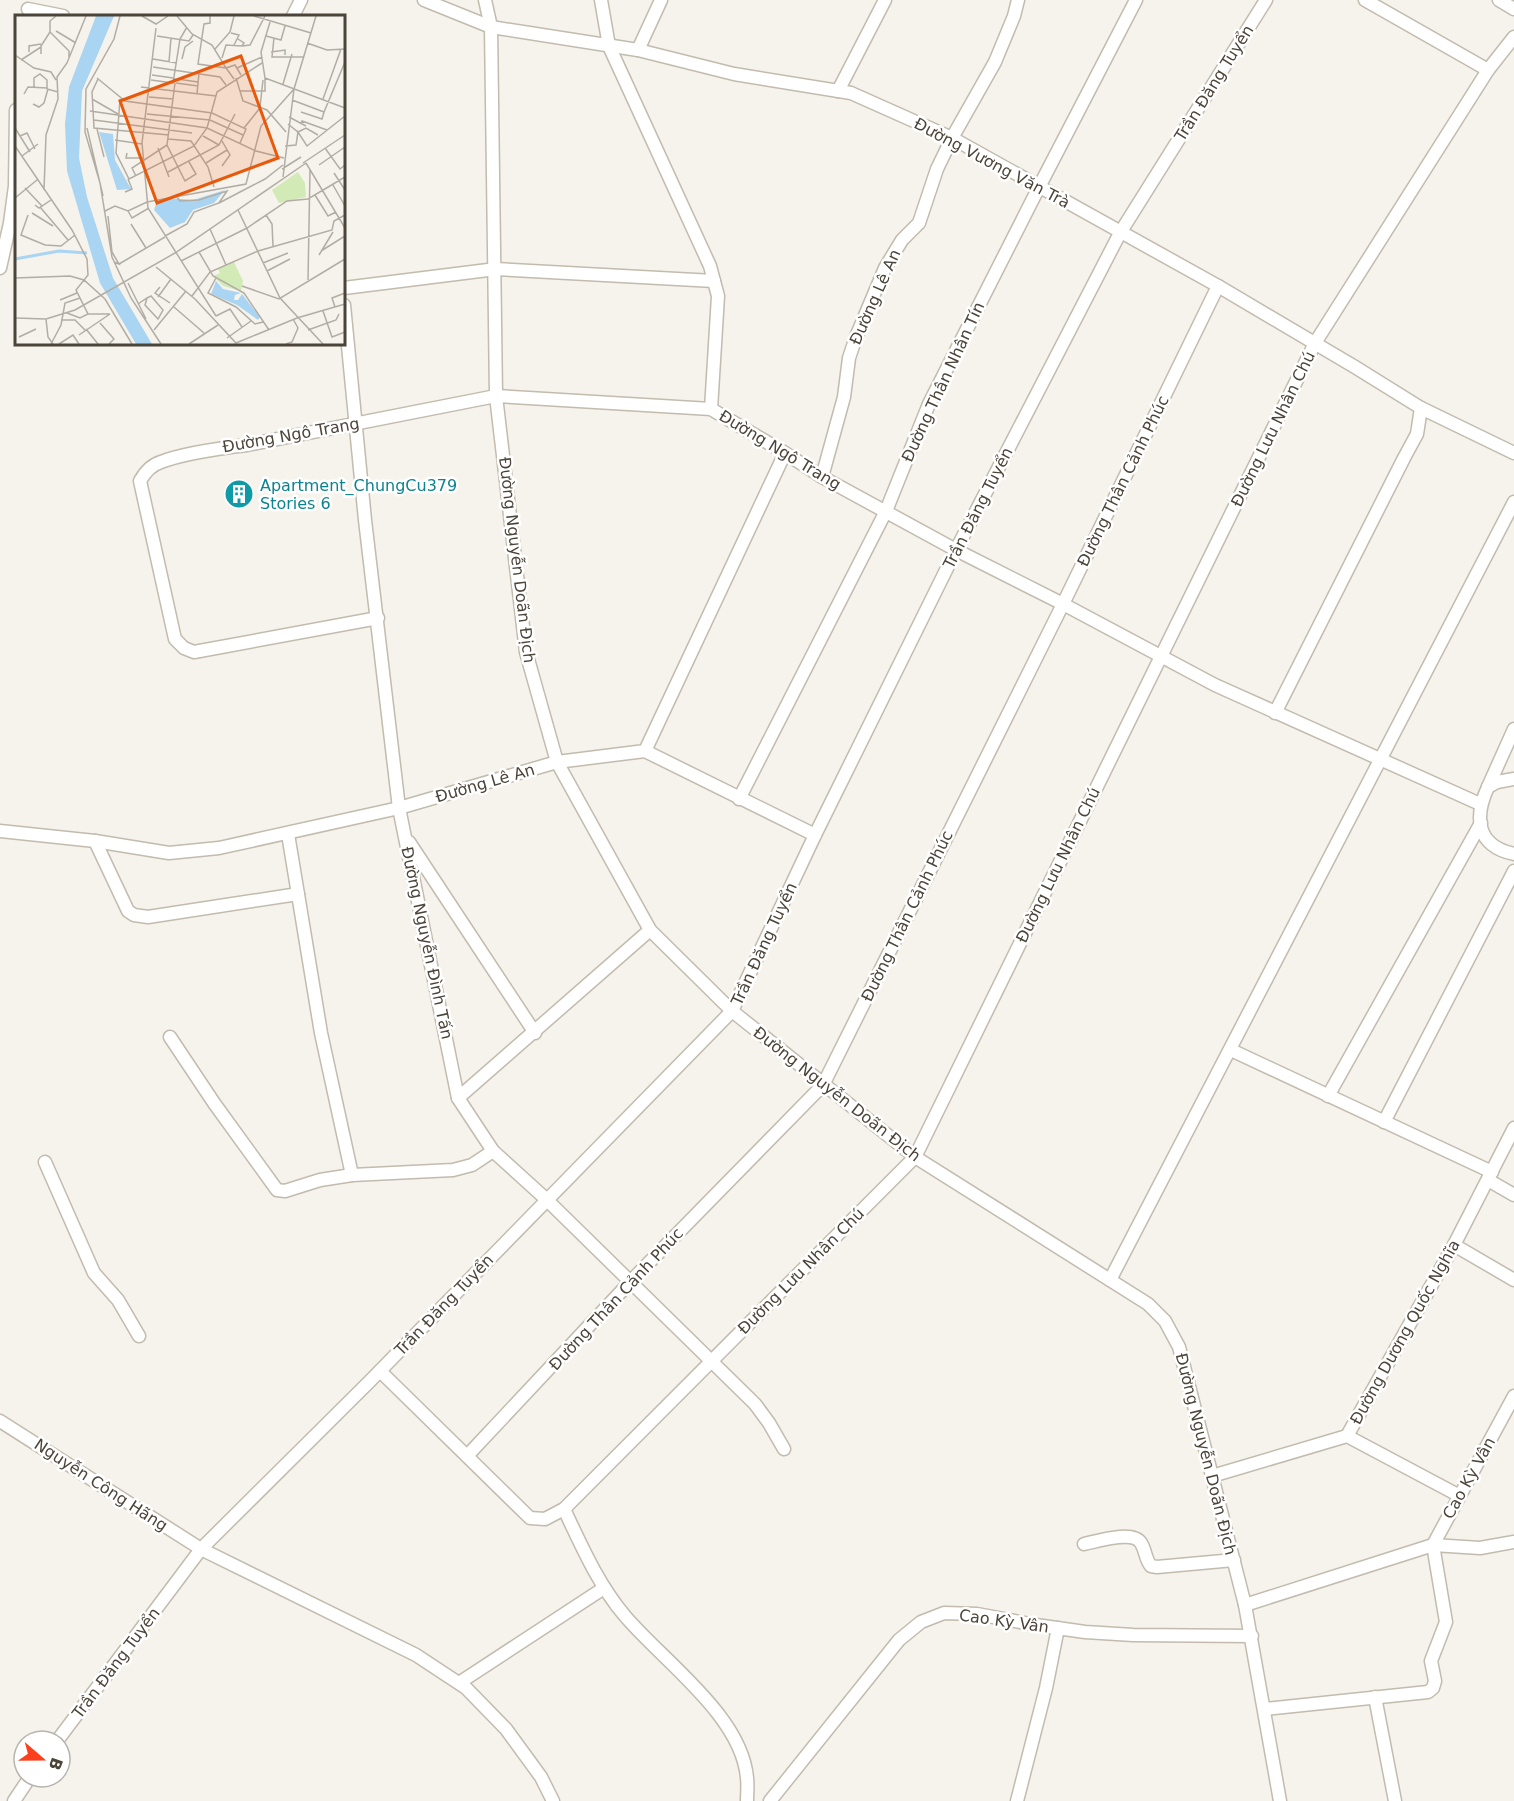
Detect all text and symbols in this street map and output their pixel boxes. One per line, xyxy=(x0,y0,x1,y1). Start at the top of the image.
inset map xyxy=(15,15,345,345)
street label: Trần Đăng Tuyển xyxy=(1170,21,1257,146)
street label: Đường Vương Văn Trà xyxy=(911,114,1073,212)
street label: Đường Lê An xyxy=(846,246,904,348)
street label: Đường Thân Nhân Tín xyxy=(898,299,988,465)
street label: Đường Lưu Nhân Chú xyxy=(1227,348,1319,510)
street label: Đường Thân Cảnh Phúc xyxy=(1073,392,1173,570)
street label: Đường Ngô Trang xyxy=(716,406,844,494)
street label: Đường Ngô Trang xyxy=(221,414,361,456)
street label: Trần Đăng Tuyển xyxy=(939,444,1017,573)
street label: Đường Nguyễn Doãn Địch xyxy=(495,456,539,664)
place label: Apartment_ChungCu379 Stories 6 xyxy=(260,476,457,513)
building icon: Apartment_ChungCu379 Stories 6 xyxy=(223,478,255,510)
street label: Đường Lê An xyxy=(433,760,537,806)
street label: Đường Lưu Nhân Chú xyxy=(1012,784,1104,946)
street label: Đường Thân Cảnh Phúc xyxy=(857,827,957,1005)
street label: Đường Nguyễn Đình Tấn xyxy=(397,845,457,1041)
street label: Trần Đăng Tuyển xyxy=(727,879,801,1009)
street label: Đường Nguyễn Doãn Địch xyxy=(749,1023,925,1165)
street label: Đường Lưu Nhân Chú xyxy=(734,1204,868,1338)
street label: Đường Thân Cảnh Phúc xyxy=(545,1224,687,1374)
street label: Đường Dương Quốc Nghĩa xyxy=(1346,1236,1464,1428)
street label: Trần Đăng Tuyển xyxy=(390,1250,497,1360)
street label: Đường Nguyễn Doãn Địch xyxy=(1172,1351,1240,1557)
street label: Cao Kỳ Vân xyxy=(1439,1434,1499,1522)
street label: Nguyễn Công Hãng xyxy=(31,1435,171,1535)
street label: Trần Đăng Tuyển xyxy=(68,1604,164,1723)
street label: Cao Kỳ Vân xyxy=(958,1605,1050,1637)
north arrow xyxy=(12,1729,72,1789)
text: B xyxy=(45,1755,67,1773)

